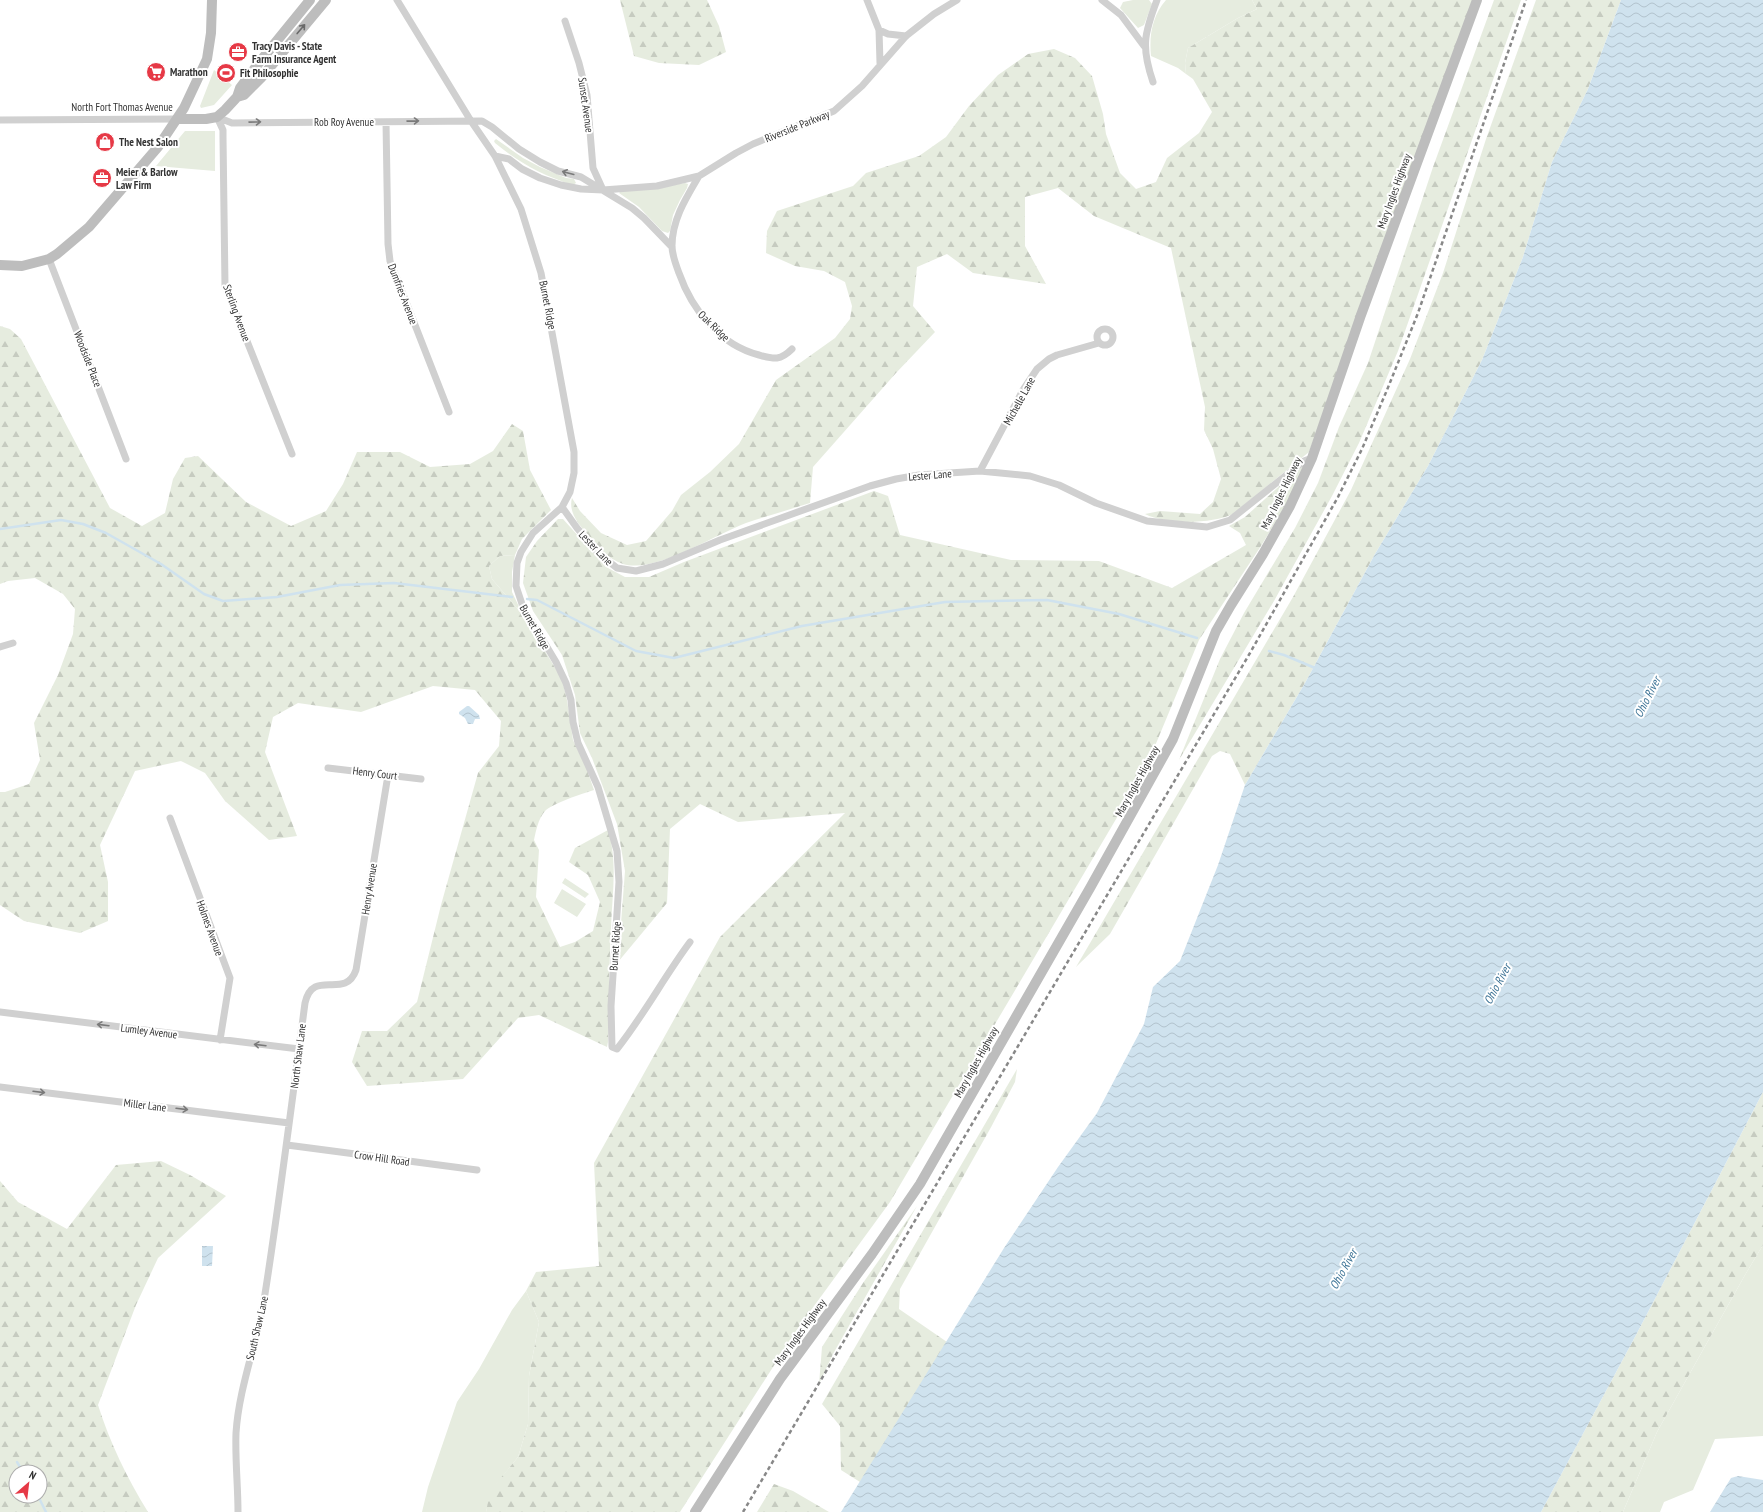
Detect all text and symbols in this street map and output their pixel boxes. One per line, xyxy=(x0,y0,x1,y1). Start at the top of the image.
one-way arrow xyxy=(297,24,306,35)
place label: Tracy Davis - State Farm Insurance Agent xyxy=(252,39,337,66)
office icon: Tracy Davis - State Farm Insurance Agent xyxy=(227,41,249,63)
supermarket icon: Marathon xyxy=(145,61,167,83)
sports icon: Fit Philosophie xyxy=(215,62,237,84)
place label: Marathon xyxy=(170,65,208,79)
place label: Fit Philosophie xyxy=(240,66,299,80)
street label: Sunset Avenue xyxy=(575,77,597,134)
street label: North Fort Thomas Avenue xyxy=(71,100,173,114)
street label: Riverside Parkway xyxy=(763,106,832,145)
street label: Rob Roy Avenue xyxy=(314,115,374,129)
one-way arrow xyxy=(406,117,419,125)
one-way arrow xyxy=(248,119,261,126)
shop icon: The Nest Salon xyxy=(94,131,116,153)
place label: The Nest Salon xyxy=(119,135,178,149)
street label: Mary Ingles Highway xyxy=(1374,151,1414,230)
place label: Meier & Barlow Law Firm xyxy=(116,165,178,192)
office icon: Meier & Barlow Law Firm xyxy=(91,167,113,189)
one-way arrow xyxy=(562,169,575,176)
street label: Dumfries Avenue xyxy=(385,262,421,327)
street label: Burnet Ridge xyxy=(536,279,560,331)
street label: Sterling Avenue xyxy=(220,283,254,344)
street label: Oak Ridge xyxy=(695,308,733,345)
street label: Woodside Place xyxy=(71,329,105,390)
street label: Michelle Lane xyxy=(1000,374,1038,428)
street label: Mary Ingles Highway xyxy=(1257,454,1305,531)
street label: Lester Lane xyxy=(908,466,953,484)
street label: Lester Lane xyxy=(576,528,616,569)
street label: Burnet Ridge xyxy=(517,602,554,652)
water label: Ohio River xyxy=(1630,673,1664,720)
street label: Mary Ingles Highway xyxy=(1112,742,1163,819)
street label: Henry Court xyxy=(352,763,398,783)
street label: Henry Avenue xyxy=(358,862,380,916)
street label: Holmes Avenue xyxy=(193,898,227,958)
street label: Burnet Ridge xyxy=(606,920,624,971)
water label: Ohio River xyxy=(1480,960,1515,1007)
one-way arrow xyxy=(97,1021,110,1029)
street label: Lumley Avenue xyxy=(120,1021,179,1041)
street label: North Shaw Lane xyxy=(287,1022,309,1089)
street label: Mary Ingles Highway xyxy=(951,1023,1002,1100)
one-way arrow xyxy=(254,1041,267,1048)
one-way arrow xyxy=(32,1088,45,1095)
street label: Miller Lane xyxy=(123,1095,167,1115)
one-way arrow xyxy=(175,1106,188,1113)
street label: Crow Hill Road xyxy=(353,1147,411,1169)
water label: Ohio River xyxy=(1326,1245,1361,1292)
street label: South Shaw Lane xyxy=(243,1294,271,1361)
street label: Mary Ingles Highway xyxy=(771,1295,829,1368)
north arrow xyxy=(8,1464,48,1504)
text: N xyxy=(27,1468,39,1483)

